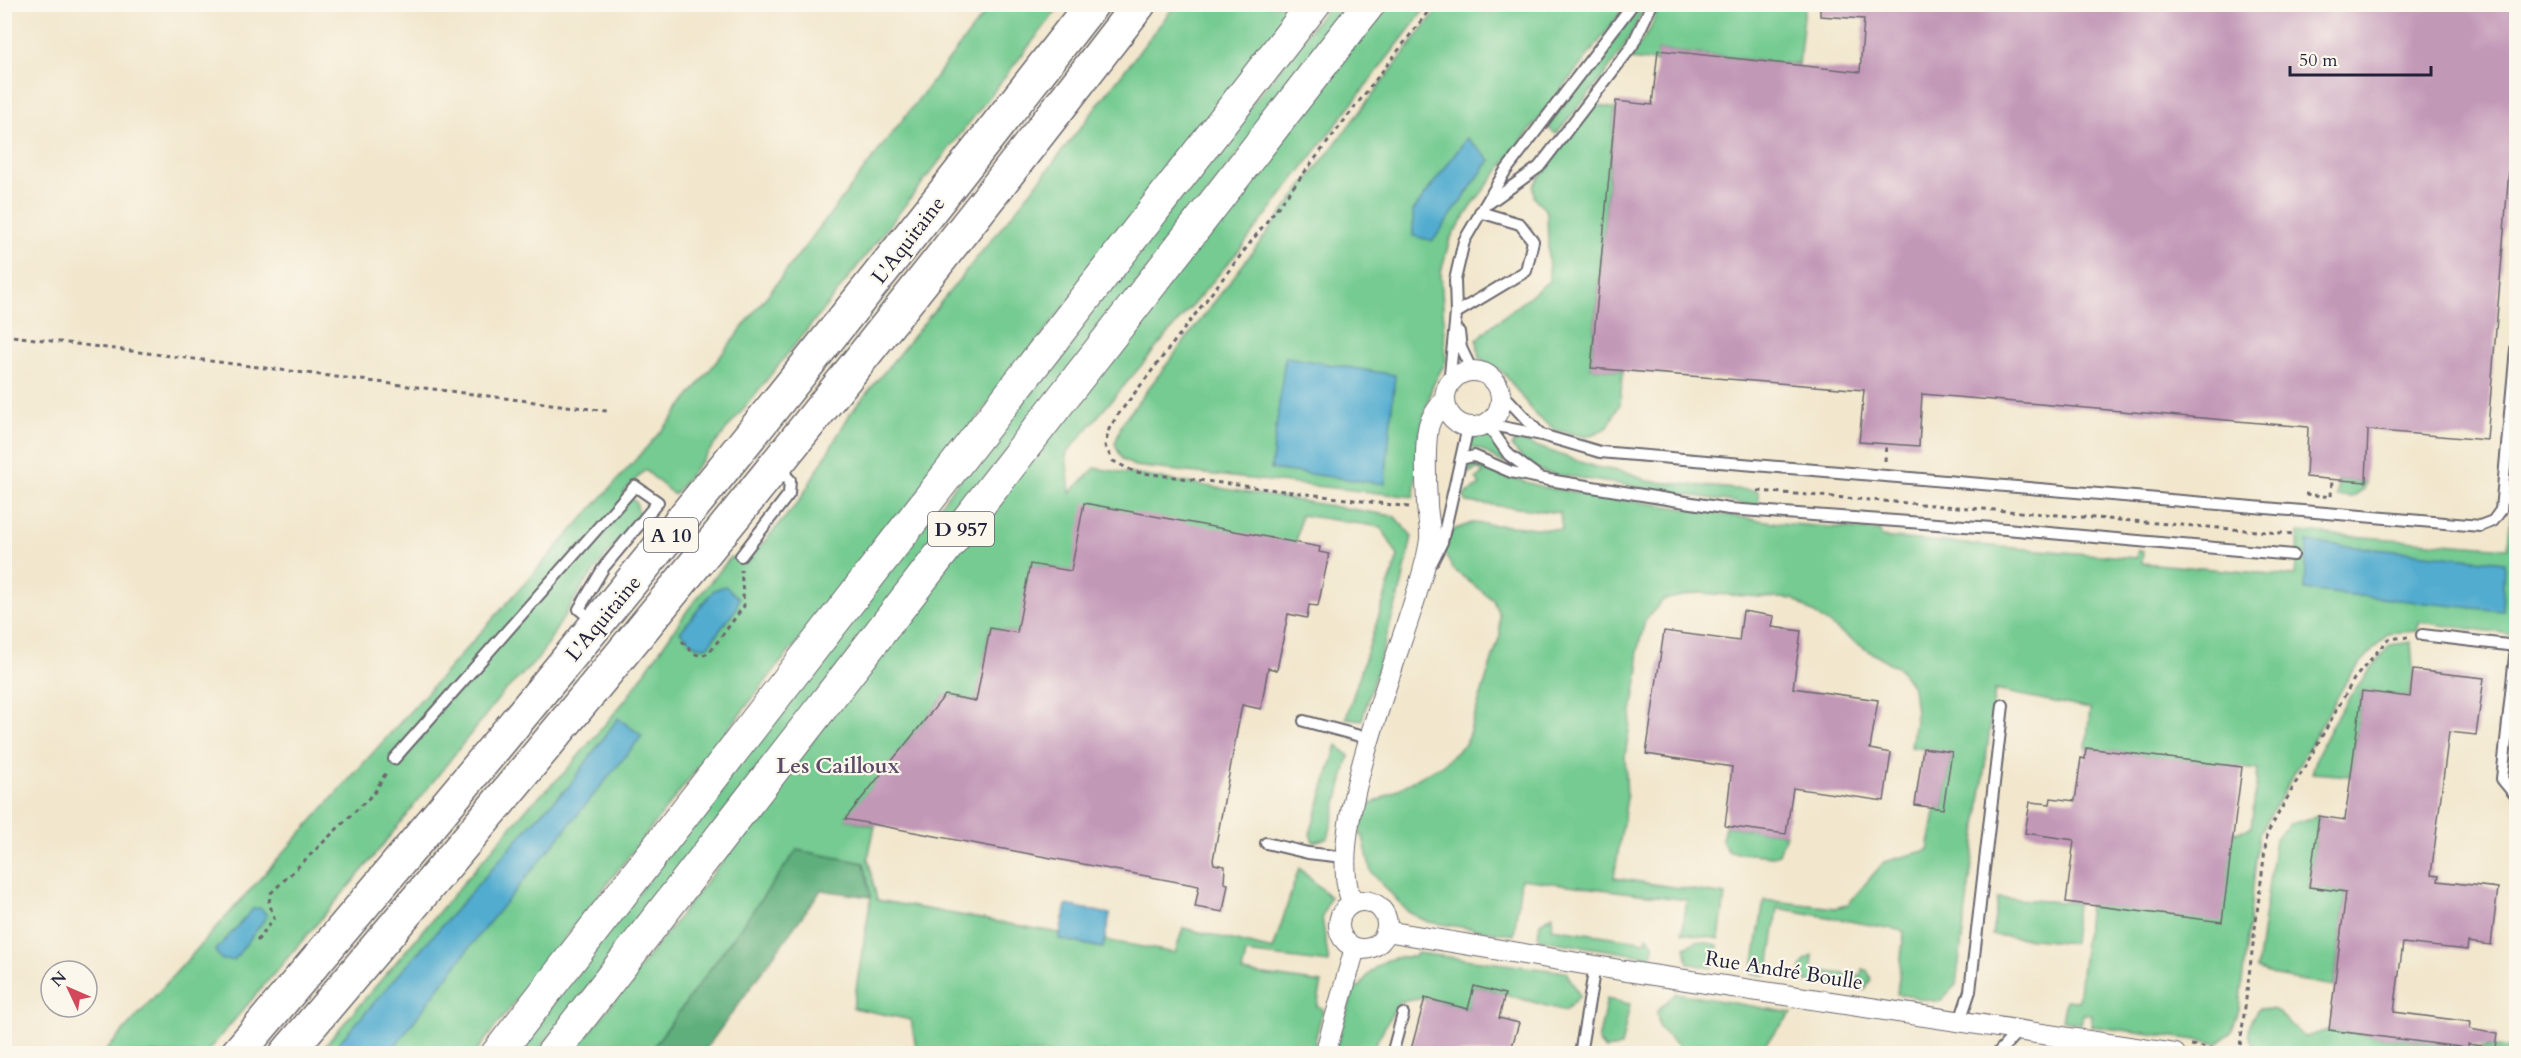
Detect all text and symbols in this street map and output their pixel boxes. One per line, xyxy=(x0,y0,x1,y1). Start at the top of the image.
scale bar xyxy=(2290,39,2431,77)
text: 50 m xyxy=(2299,48,2338,73)
street label: L'Aquitaine xyxy=(865,190,952,290)
road number: D 957 xyxy=(928,512,994,546)
road number: A 10 xyxy=(644,518,698,552)
street label: L'Aquitaine xyxy=(559,569,648,668)
district label: Les Cailloux xyxy=(776,751,900,781)
street label: Rue André Boulle xyxy=(1703,944,1865,997)
north arrow xyxy=(39,959,99,1019)
text: N xyxy=(46,967,72,992)

